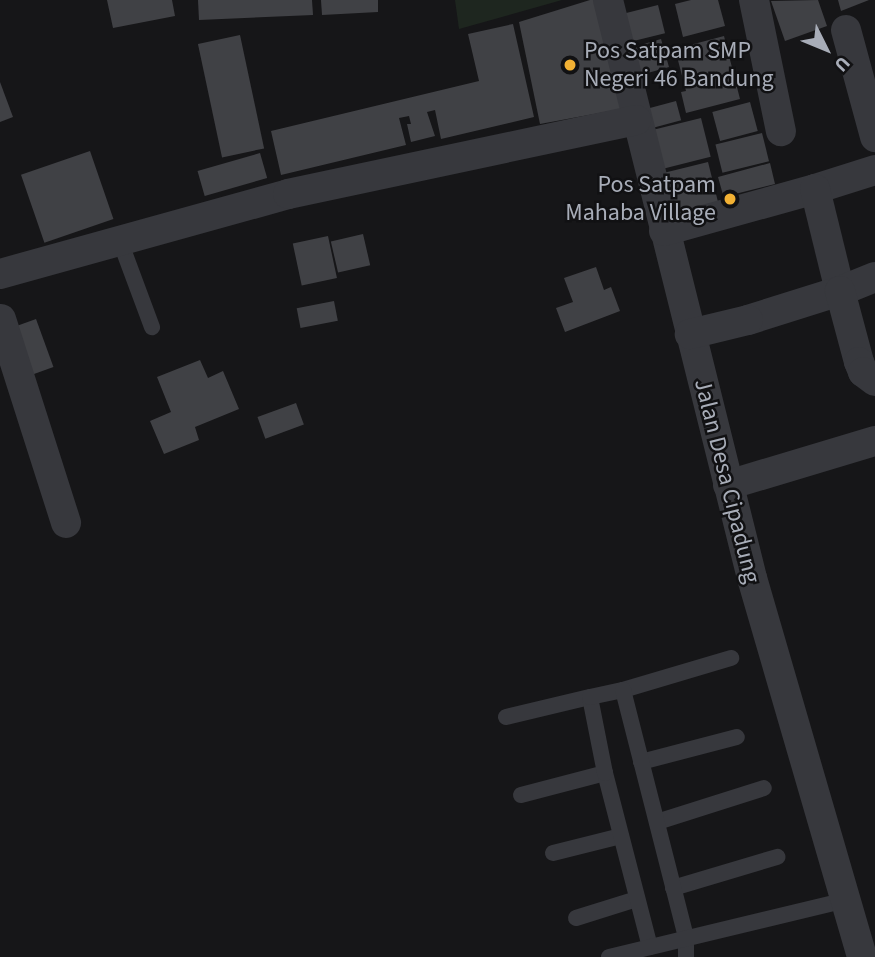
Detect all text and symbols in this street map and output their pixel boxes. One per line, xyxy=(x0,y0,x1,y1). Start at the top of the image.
north arrow xyxy=(791,14,861,84)
place label: Pos Satpam SMP Negeri 46 Bandung xyxy=(584,37,773,93)
text: U xyxy=(828,50,856,77)
marker: Pos Satpam SMP Negeri 46 Bandung xyxy=(562,57,578,73)
place label: Pos Satpam Mahaba Village xyxy=(565,171,716,227)
marker: Pos Satpam Mahaba Village xyxy=(722,191,738,207)
street label: Jalan Desa Cipadung xyxy=(688,376,766,586)

